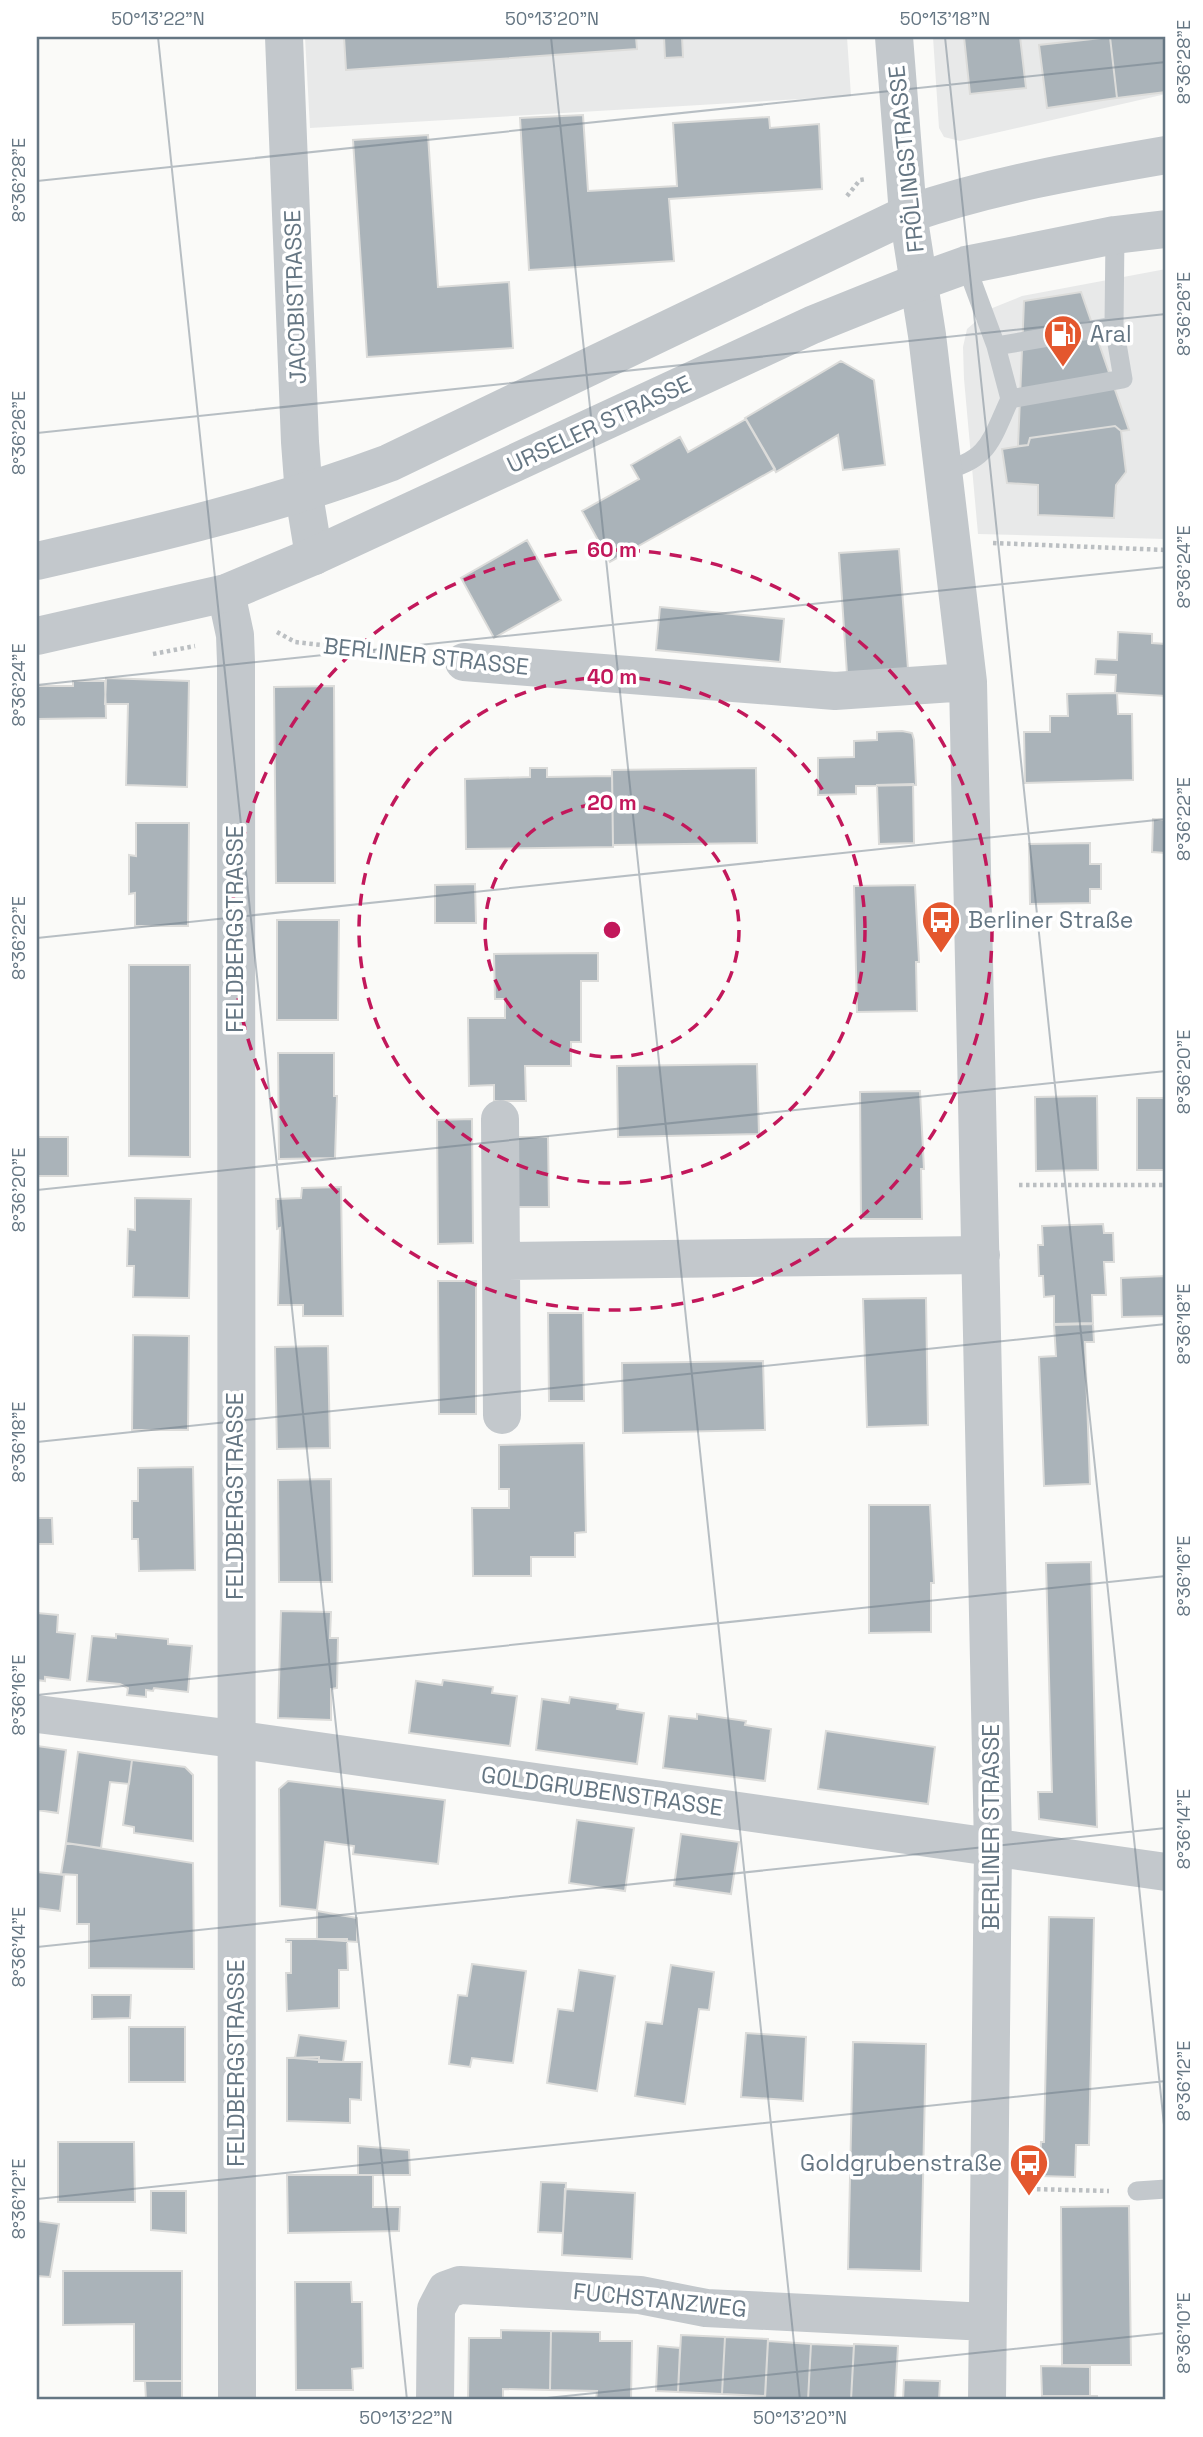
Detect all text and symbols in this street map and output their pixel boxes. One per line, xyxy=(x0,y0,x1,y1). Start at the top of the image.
text: 50°13'22"N xyxy=(111,7,205,30)
text: 50°13'20"N xyxy=(505,7,599,30)
text: 50°13'18"N xyxy=(900,7,990,30)
text: 8°36'28"E xyxy=(1172,20,1195,104)
street label: FRÖLINGSTRASSE xyxy=(881,64,931,254)
text: 8°36'28"E xyxy=(7,138,30,222)
street label: JACOBISTRASSE xyxy=(277,209,313,385)
text: 8°36'26"E xyxy=(1172,272,1195,356)
fuel station icon: Aral xyxy=(1042,313,1084,368)
place label: Aral xyxy=(1090,319,1132,349)
street label: URSELER STRASSE xyxy=(502,368,696,480)
text: 8°36'26"E xyxy=(7,391,30,475)
text: 8°36'24"E xyxy=(1172,525,1195,609)
text: 60 m xyxy=(587,536,637,563)
street label: BERLINER STRASSE xyxy=(322,630,530,682)
text: 8°36'24"E xyxy=(7,643,30,727)
text: 40 m xyxy=(587,663,637,690)
text: 8°36'22"E xyxy=(1172,777,1195,861)
text: 20 m xyxy=(587,789,637,816)
street label: FELDBERGSTRASSE xyxy=(220,825,250,1033)
text: 8°36'22"E xyxy=(7,896,30,980)
bus stop icon: Berliner Straße xyxy=(920,899,962,954)
place label: Berliner Straße xyxy=(968,905,1133,935)
centre of rings xyxy=(600,918,624,942)
text: 8°36'20"E xyxy=(1172,1030,1195,1114)
text: 8°36'20"E xyxy=(7,1148,30,1232)
text: 8°36'18"E xyxy=(1172,1284,1195,1365)
street label: FELDBERGSTRASSE xyxy=(220,1392,250,1600)
text: 8°36'18"E xyxy=(7,1402,30,1483)
text: 8°36'16"E xyxy=(1172,1536,1195,1616)
text: 8°36'16"E xyxy=(7,1655,30,1735)
street label: BERLINER STRASSE xyxy=(976,1724,1006,1930)
street label: GOLDGRUBENSTRASSE xyxy=(479,1759,725,1823)
text: 8°36'14"E xyxy=(1172,1789,1195,1869)
text: 8°36'14"E xyxy=(7,1907,30,1987)
street label: FELDBERGSTRASSE xyxy=(221,1959,251,2167)
text: 8°36'12"E xyxy=(1172,2041,1195,2121)
bus stop icon: Goldgrubenstraße xyxy=(1008,2142,1050,2197)
place label: Goldgrubenstraße xyxy=(800,2148,1002,2178)
text: 8°36'12"E xyxy=(7,2159,30,2239)
street label: FUCHSTANZWEG xyxy=(572,2276,748,2324)
text: 8°36'10"E xyxy=(1172,2292,1195,2374)
text: 50°13'22"N xyxy=(359,2406,453,2429)
text: 50°13'20"N xyxy=(753,2406,847,2429)

